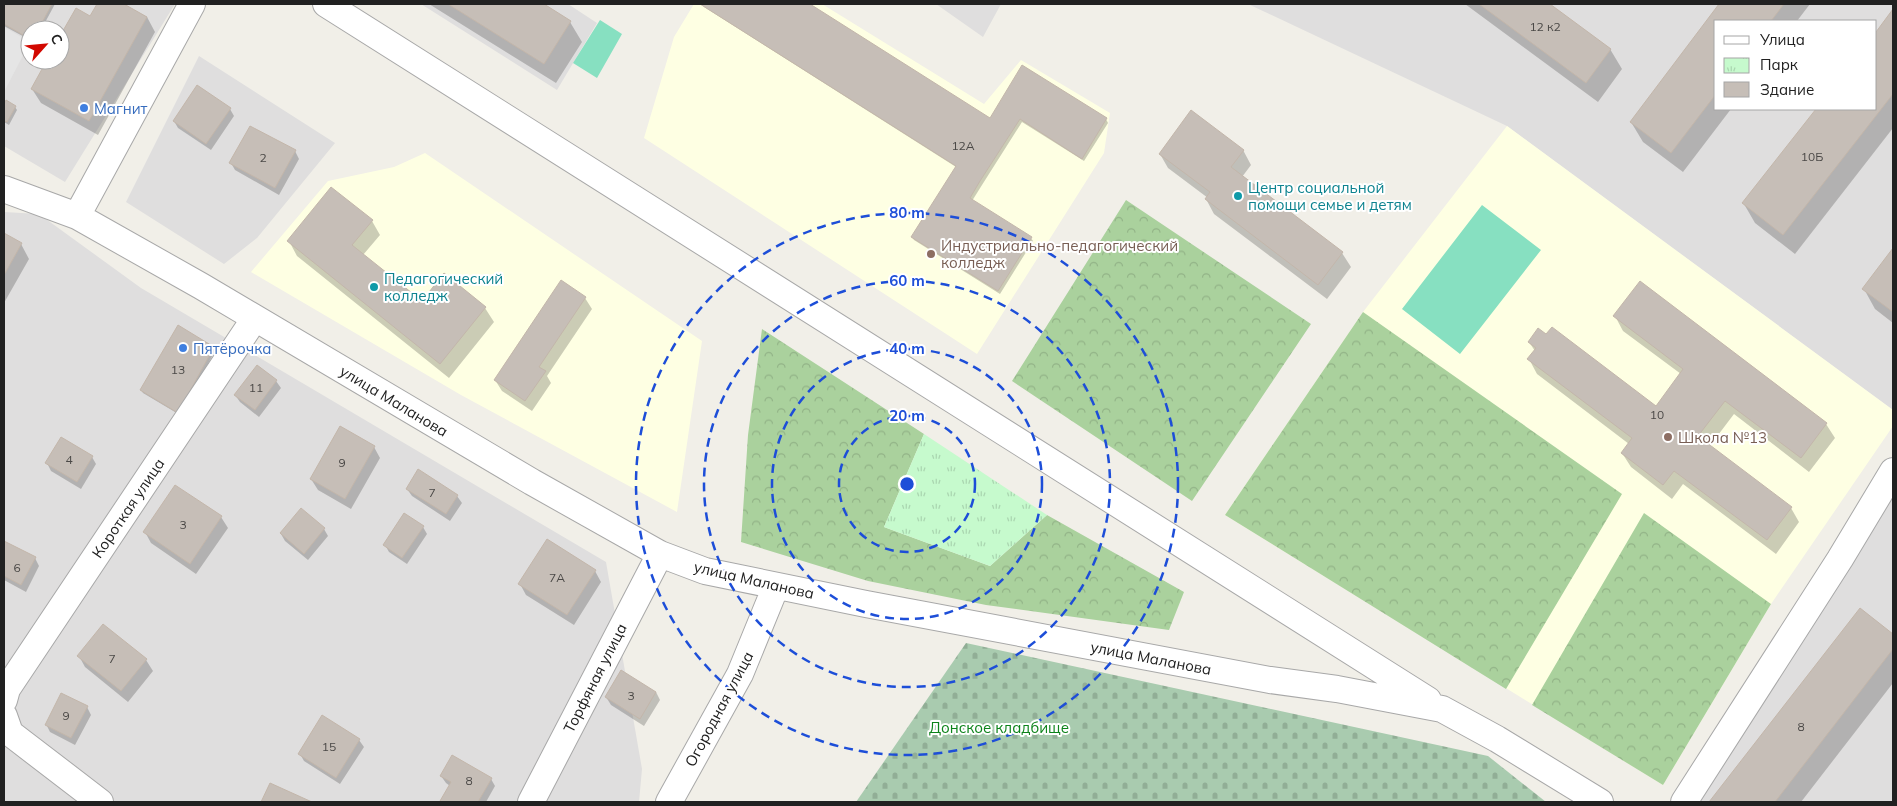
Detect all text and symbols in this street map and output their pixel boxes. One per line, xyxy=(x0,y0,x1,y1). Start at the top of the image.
house number: 12 к2 xyxy=(1529,19,1561,34)
north arrow xyxy=(20,20,70,70)
legend xyxy=(1714,20,1877,110)
text: Улица xyxy=(1759,30,1805,49)
text: С xyxy=(46,31,67,47)
text: Парк xyxy=(1760,55,1799,74)
text: Здание xyxy=(1760,80,1814,99)
place label: Магнит xyxy=(94,99,148,118)
marker: Магнит xyxy=(78,102,90,114)
house number: 12А xyxy=(951,138,975,153)
house number: 10Б xyxy=(1801,149,1823,164)
house number: 2 xyxy=(259,150,267,165)
place label: Центр социальной помощи семье и детям xyxy=(1248,178,1412,214)
marker: Центр социальной помощи семье и детям xyxy=(1232,190,1244,202)
text: 80 m xyxy=(889,203,925,222)
place label: Индустриально-педагогический колледж xyxy=(941,236,1178,272)
marker: Индустриально-педагогический колледж xyxy=(925,248,937,260)
place label: Педагогический колледж xyxy=(384,269,503,305)
text: 60 m xyxy=(889,271,925,290)
marker: Педагогический колледж xyxy=(368,281,380,293)
place label: Пятёрочка xyxy=(193,339,271,358)
text: 40 m xyxy=(889,339,925,358)
marker: Пятёрочка xyxy=(177,342,189,354)
street label: улица Маланова xyxy=(336,361,452,441)
house number: 13 xyxy=(171,362,185,377)
house number: 11 xyxy=(249,380,263,395)
text: 20 m xyxy=(889,406,925,425)
house number: 10 xyxy=(1650,407,1664,422)
place label: Школа №13 xyxy=(1678,428,1767,447)
marker: Школа №13 xyxy=(1662,431,1674,443)
house number: 4 xyxy=(65,452,73,467)
street label: Короткая улица xyxy=(88,454,168,562)
house number: 9 xyxy=(338,455,346,470)
centre of rings xyxy=(898,475,916,493)
house number: 7 xyxy=(428,485,436,500)
house number: 3 xyxy=(179,517,187,532)
street label: улица Маланова xyxy=(692,557,816,603)
house number: 6 xyxy=(13,560,21,575)
house number: 7А xyxy=(549,570,565,585)
street label: Торфяная улица xyxy=(559,620,631,736)
street label: улица Маланова xyxy=(1089,637,1213,679)
street label: Огородная улица xyxy=(681,648,757,770)
house number: 7 xyxy=(108,651,116,666)
house number: 3 xyxy=(627,688,635,703)
house number: 9 xyxy=(62,708,70,723)
park label: Донское кладбище xyxy=(929,718,1069,737)
house number: 8 xyxy=(1797,719,1805,734)
house number: 15 xyxy=(322,739,336,754)
house number: 8 xyxy=(465,773,473,788)

